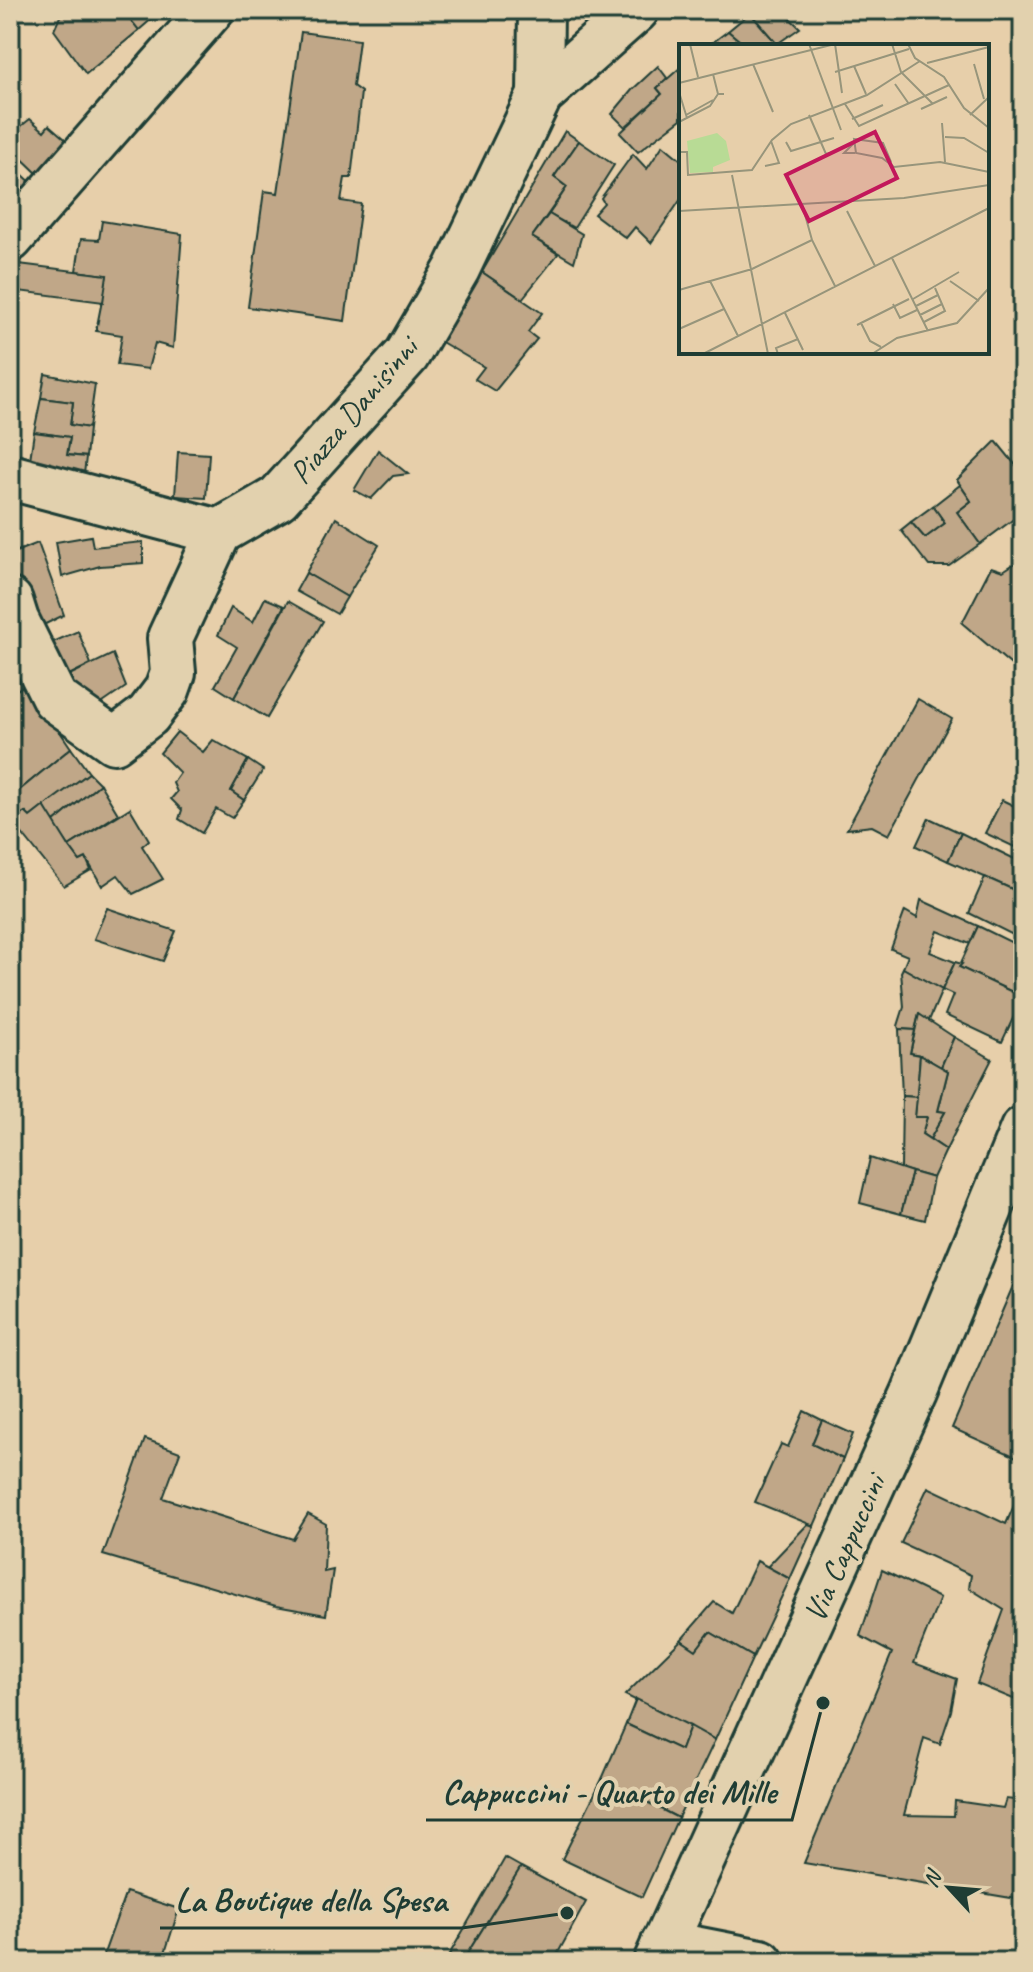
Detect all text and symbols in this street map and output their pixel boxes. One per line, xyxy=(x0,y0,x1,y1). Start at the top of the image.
inset map xyxy=(679,44,989,354)
street label: Piazza Danisinni xyxy=(280,325,429,492)
street label: Via Cappuccini xyxy=(794,1465,897,1628)
callout: Cappuccini - Quarto dei Mille xyxy=(426,1762,792,1820)
text: Cappuccini - Quarto dei Mille xyxy=(442,1770,779,1813)
north arrow xyxy=(909,1848,989,1928)
text: N xyxy=(916,1864,949,1892)
callout: La Boutique della Spesa xyxy=(160,1870,462,1928)
text: La Boutique della Spesa xyxy=(175,1878,449,1921)

